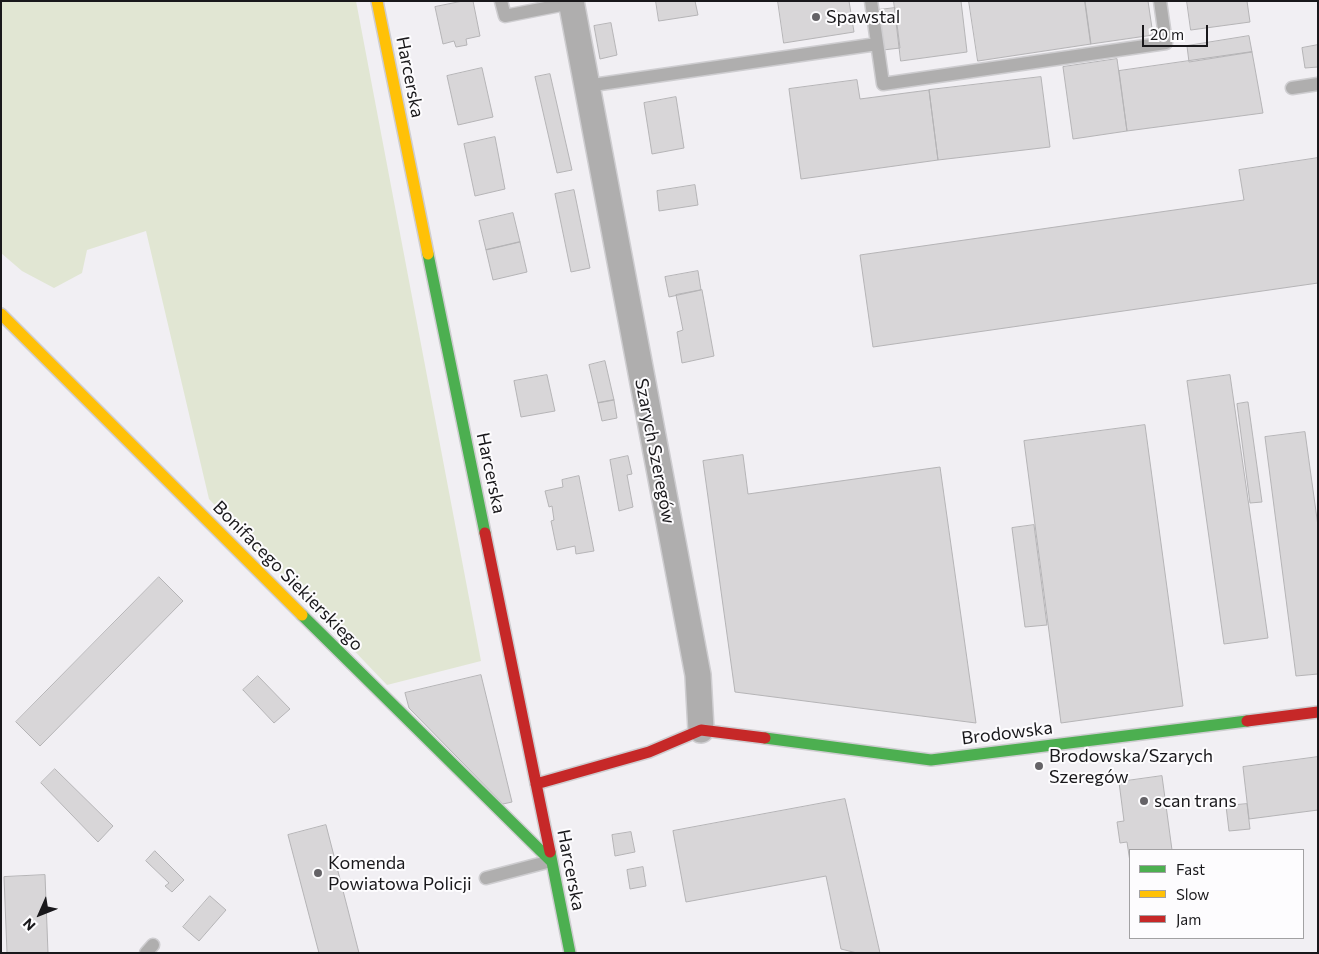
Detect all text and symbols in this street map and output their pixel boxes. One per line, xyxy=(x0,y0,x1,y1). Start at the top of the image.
place label: Spawstal xyxy=(826,6,900,28)
marker: Spawstal xyxy=(810,11,822,23)
scale bar xyxy=(1144,15,1210,47)
text: 20 m xyxy=(1150,25,1184,43)
street label: Harcerska xyxy=(392,34,428,120)
street label: Szarych Szeregów xyxy=(630,377,680,525)
street label: Harcerska xyxy=(472,430,510,516)
street label: Bonifacego Siekierskiego xyxy=(208,496,368,656)
street label: Brodowska xyxy=(960,717,1054,749)
place label: Brodowska/Szarych Szeregów xyxy=(1049,745,1213,788)
marker: Brodowska/Szarych Szeregów xyxy=(1033,760,1045,772)
place label: scan trans xyxy=(1154,790,1237,812)
marker: scan trans xyxy=(1138,795,1150,807)
street label: Harcerska xyxy=(553,827,589,913)
legend xyxy=(1129,849,1304,939)
place label: Komenda Powiatowa Policji xyxy=(328,852,472,894)
text: Fast xyxy=(1176,860,1205,878)
marker: Komenda Powiatowa Policji xyxy=(312,867,324,879)
text: Slow xyxy=(1176,885,1209,903)
north arrow xyxy=(15,889,65,939)
text: Jam xyxy=(1176,910,1201,928)
text: N xyxy=(19,915,39,934)

